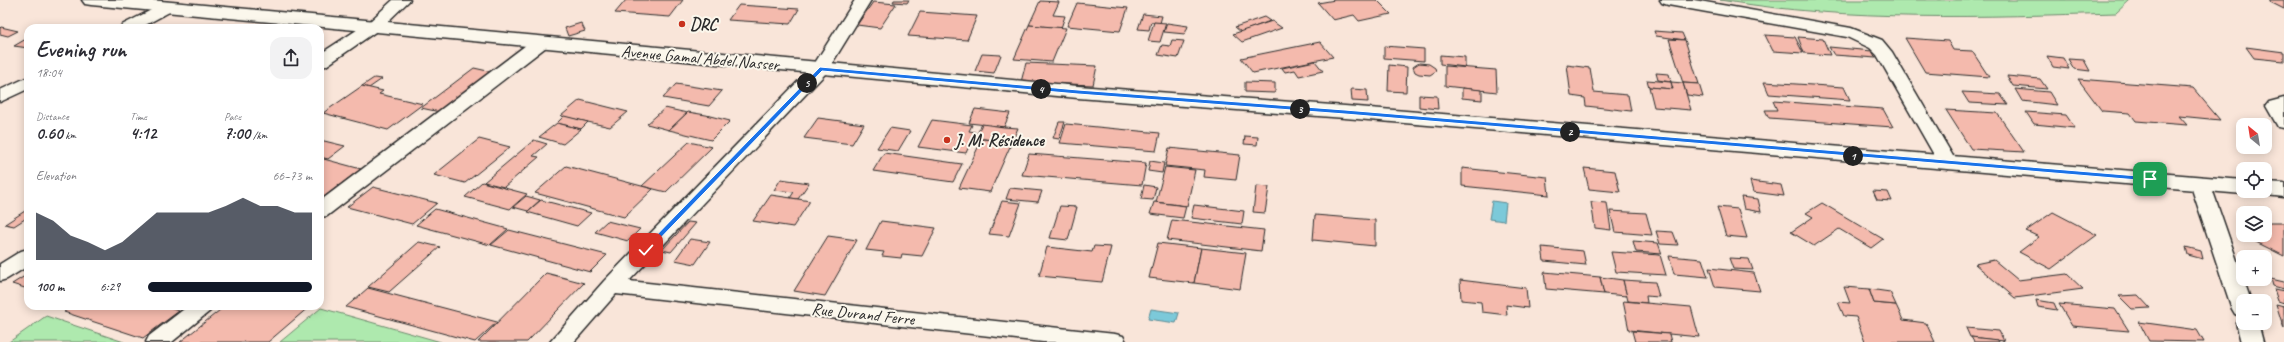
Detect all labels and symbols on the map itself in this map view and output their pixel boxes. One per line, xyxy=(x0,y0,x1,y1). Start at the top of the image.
place label: DRC xyxy=(690,14,719,35)
marker: DRC xyxy=(677,19,687,29)
street label: Avenue Gamal Abdel Nasser xyxy=(620,41,782,76)
pin: 5 xyxy=(797,73,817,93)
pin: 4 xyxy=(1031,79,1051,99)
pin: 3 xyxy=(1290,99,1310,119)
north arrow xyxy=(2236,118,2272,154)
pin: 2 xyxy=(1560,122,1580,142)
place label: J. M. Résidence xyxy=(954,130,1045,151)
marker: J. M. Résidence xyxy=(942,135,952,145)
pin: 1 xyxy=(1843,146,1863,166)
pin xyxy=(2133,162,2167,196)
pin xyxy=(629,233,663,267)
street label: Rue Durand Ferre xyxy=(811,298,917,330)

